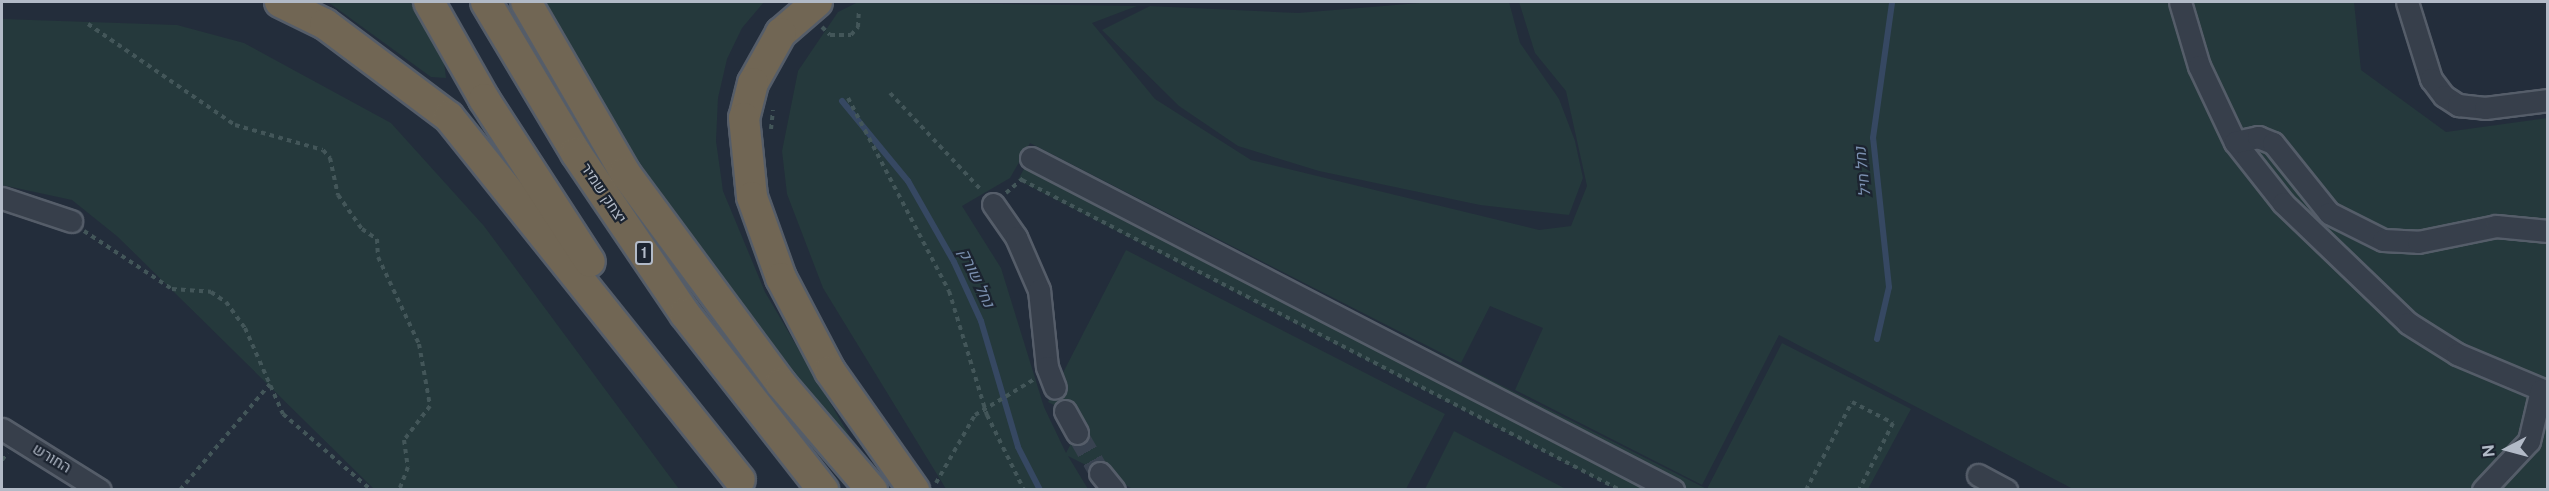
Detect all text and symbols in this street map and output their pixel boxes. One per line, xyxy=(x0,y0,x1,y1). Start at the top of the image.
water label: נחל חיל xyxy=(1851,146,1875,198)
street label: יצחק שמיר xyxy=(577,160,631,226)
road number: 1 xyxy=(635,242,653,264)
water label: נחל שורק xyxy=(954,245,998,311)
north arrow xyxy=(2477,419,2537,479)
street label: החורש xyxy=(30,440,74,476)
text: N xyxy=(2479,444,2499,458)

